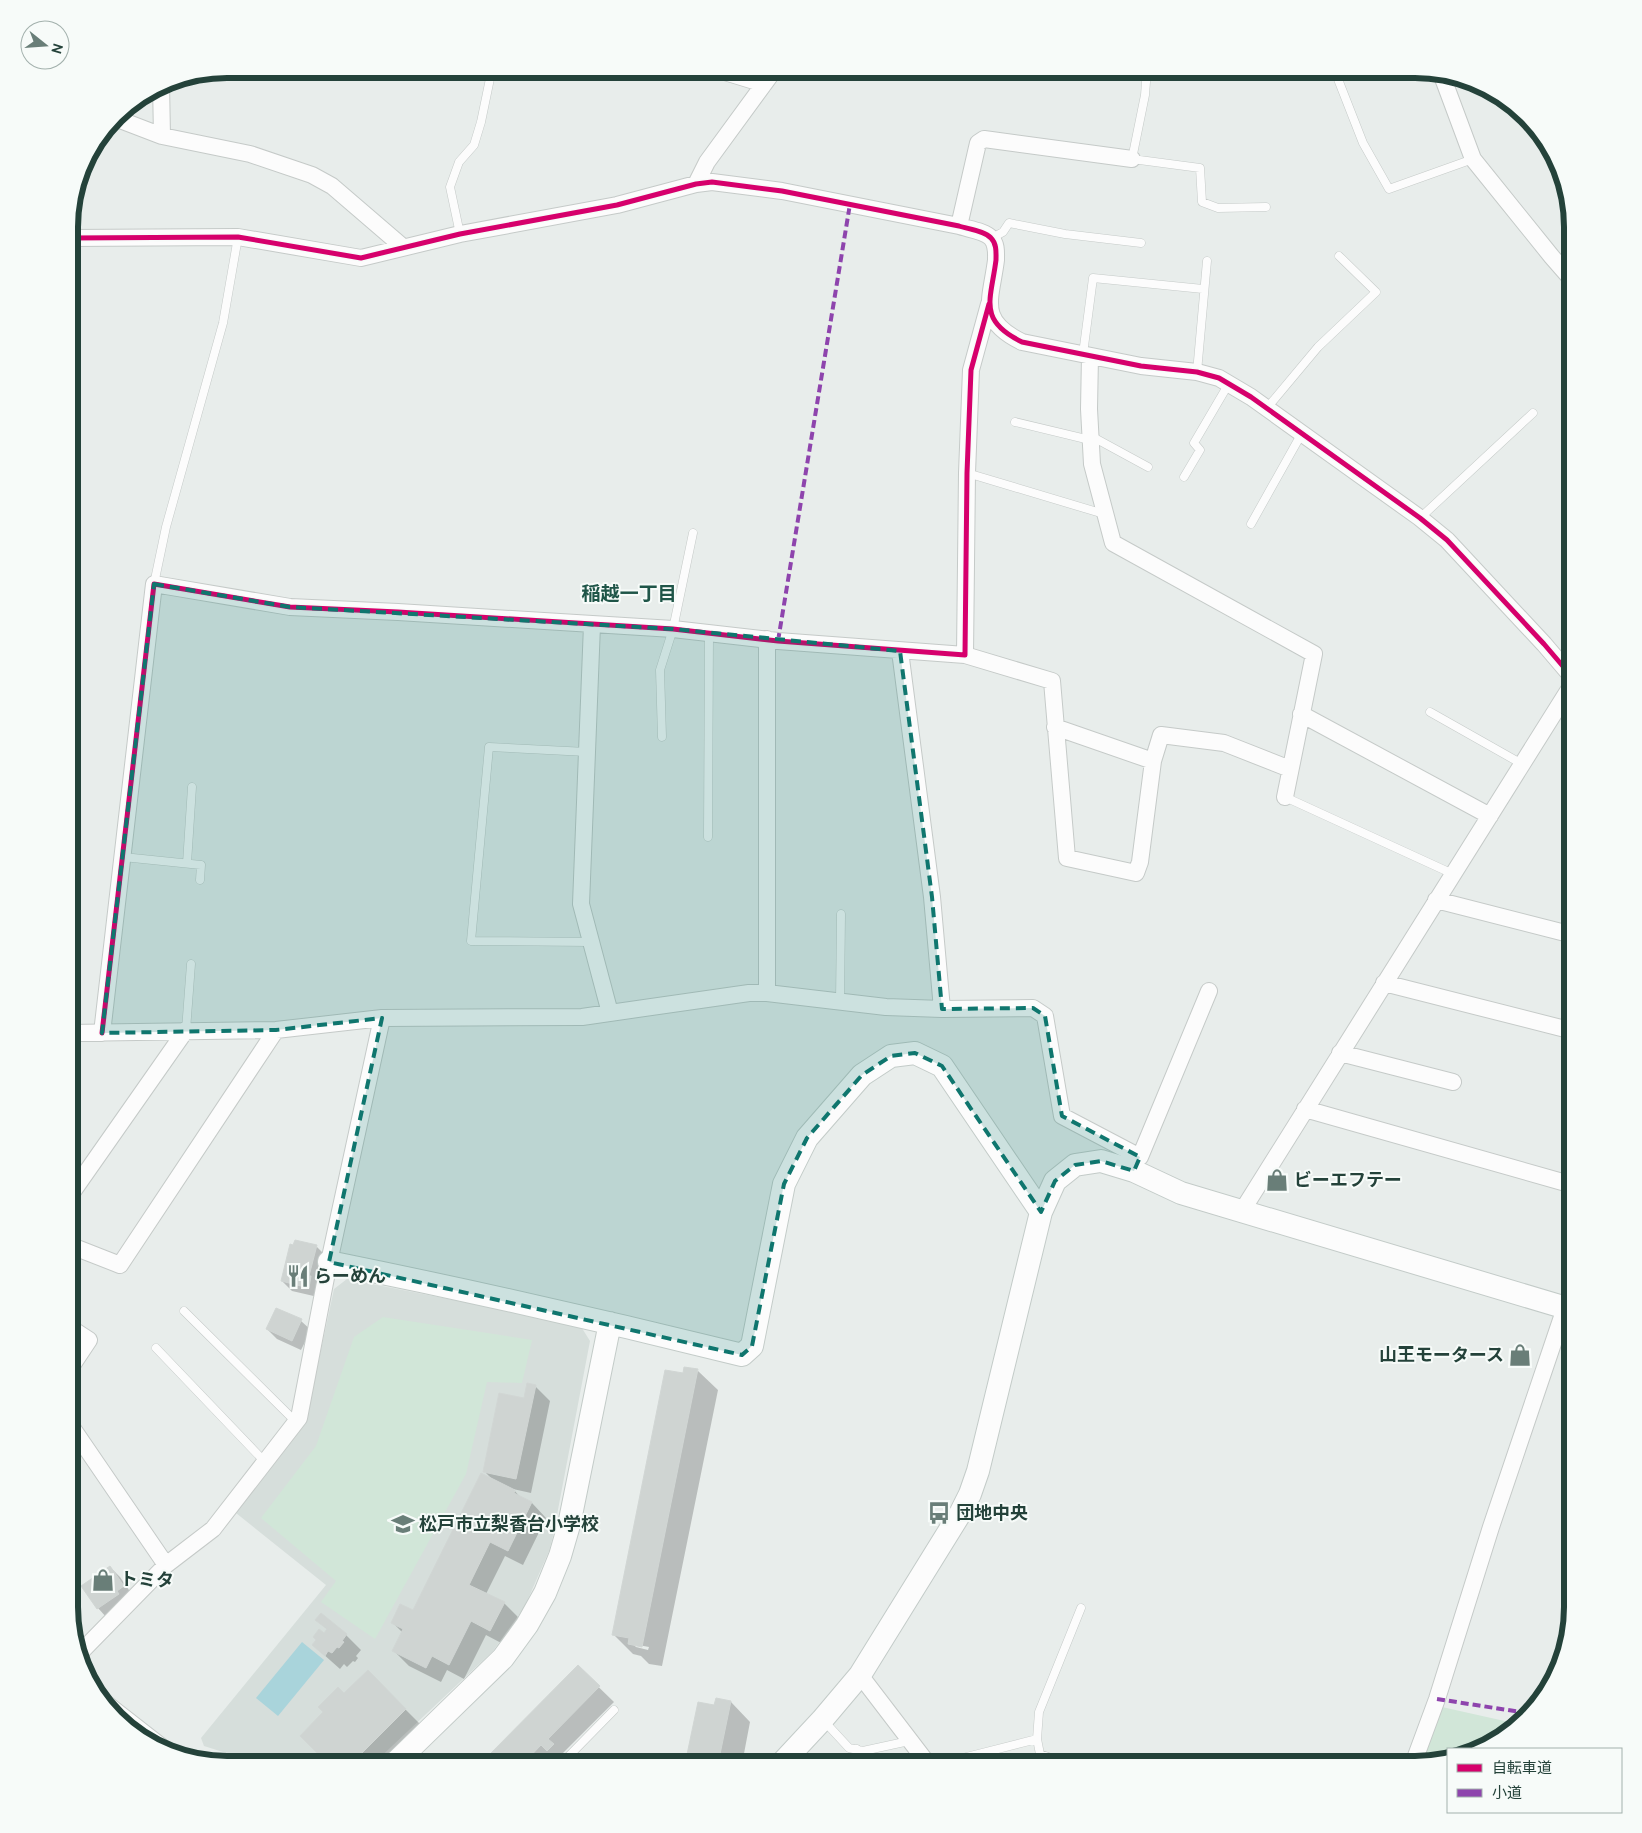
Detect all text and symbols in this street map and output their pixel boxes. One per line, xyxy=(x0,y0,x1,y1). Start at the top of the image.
north arrow xyxy=(20,20,70,70)
text: N xyxy=(47,41,67,56)
district label: 稲越一丁目 xyxy=(581,582,677,605)
shop icon: ビーエフテー xyxy=(1264,1167,1290,1193)
place label: ビーエフテー xyxy=(1294,1169,1402,1191)
restaurant icon: らーめん xyxy=(285,1263,311,1289)
place label: らーめん xyxy=(314,1265,386,1287)
shop icon: 山王モータース xyxy=(1507,1342,1533,1368)
place label: 山王モータース xyxy=(1379,1344,1504,1366)
bus stop icon: 団地中央 xyxy=(926,1500,952,1526)
place label: 団地中央 xyxy=(956,1502,1028,1524)
school or university icon: 松戸市立梨香台小学校 xyxy=(390,1511,416,1537)
place label: 松戸市立梨香台小学校 xyxy=(419,1513,599,1535)
shop icon: トミタ xyxy=(90,1567,116,1593)
place label: トミタ xyxy=(120,1569,174,1591)
legend xyxy=(1447,1748,1622,1813)
text: 自転車道 xyxy=(1492,1759,1552,1777)
text: 小道 xyxy=(1492,1784,1522,1802)

